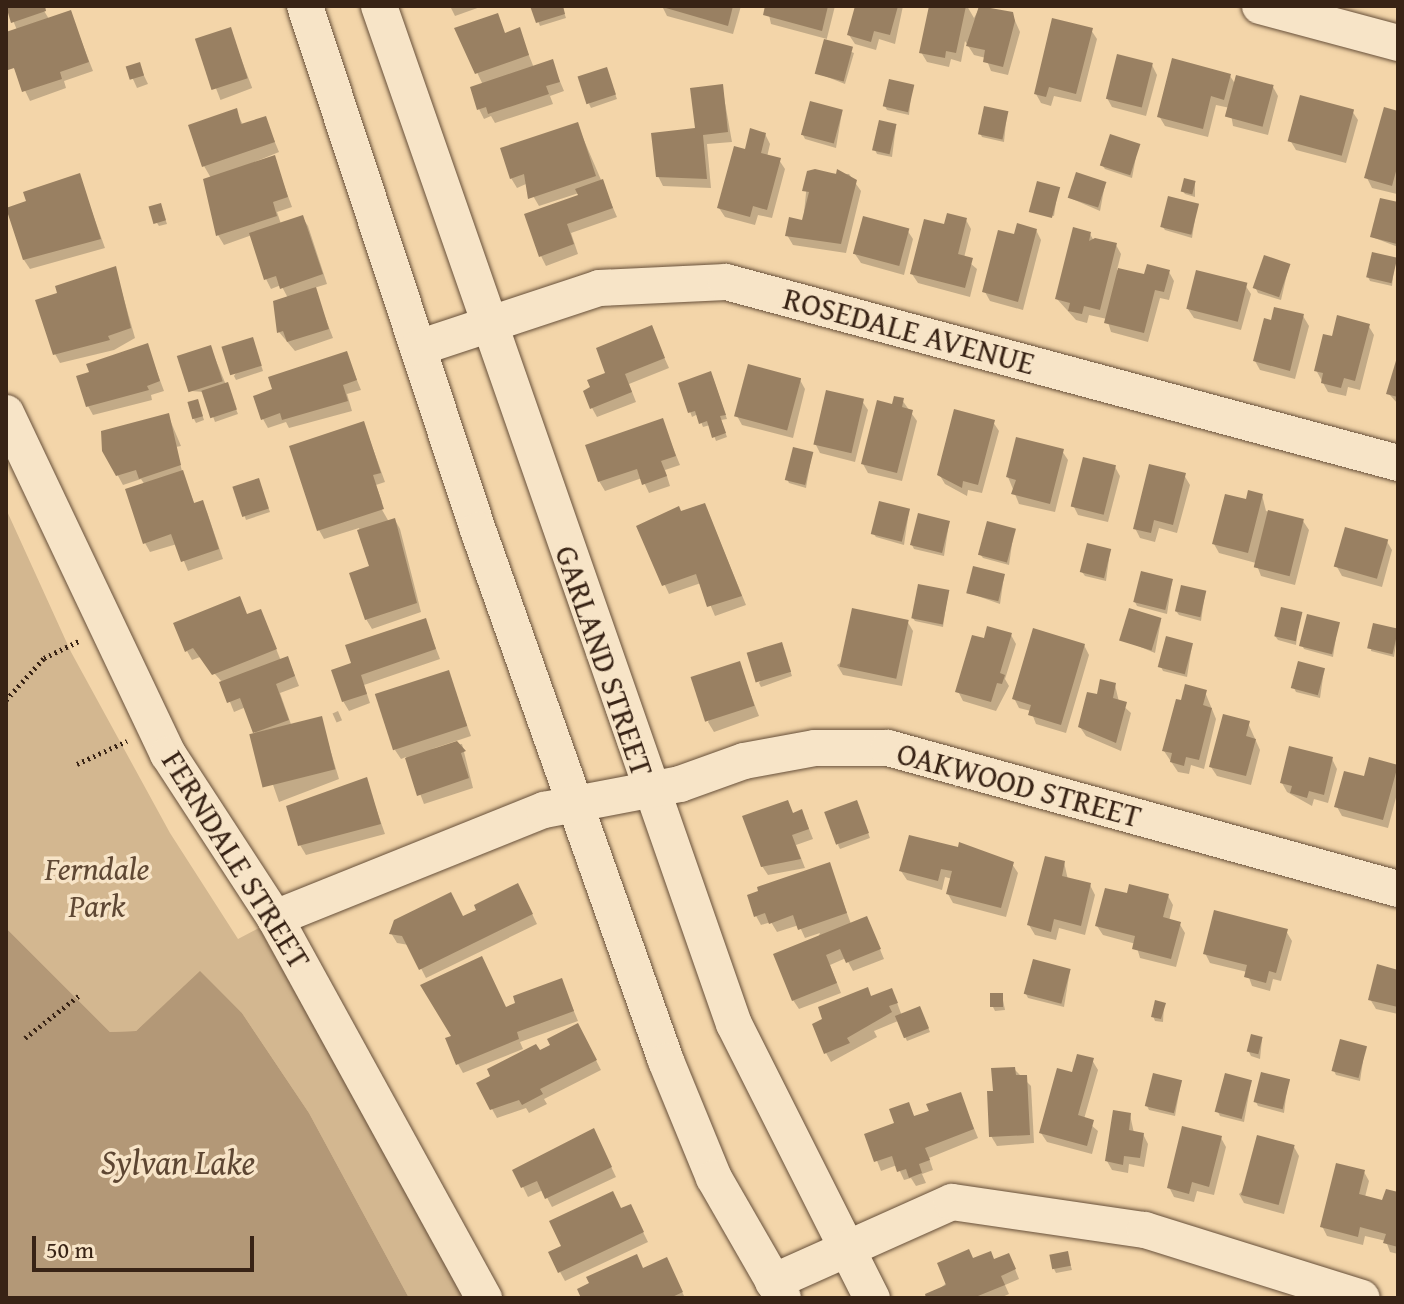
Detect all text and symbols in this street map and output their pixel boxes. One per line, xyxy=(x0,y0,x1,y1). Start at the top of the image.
street label: ROSEDALE AVENUE xyxy=(779,279,1039,383)
street label: GARLAND STREET xyxy=(547,541,661,781)
street label: OAKWOOD STREET xyxy=(893,734,1145,836)
street label: FERNDALE STREET xyxy=(153,744,319,976)
park label: Ferndale Park xyxy=(45,851,149,926)
water label: Sylvan Lake xyxy=(101,1142,255,1182)
scale bar xyxy=(36,1220,258,1270)
text: 50 m xyxy=(46,1232,94,1267)

